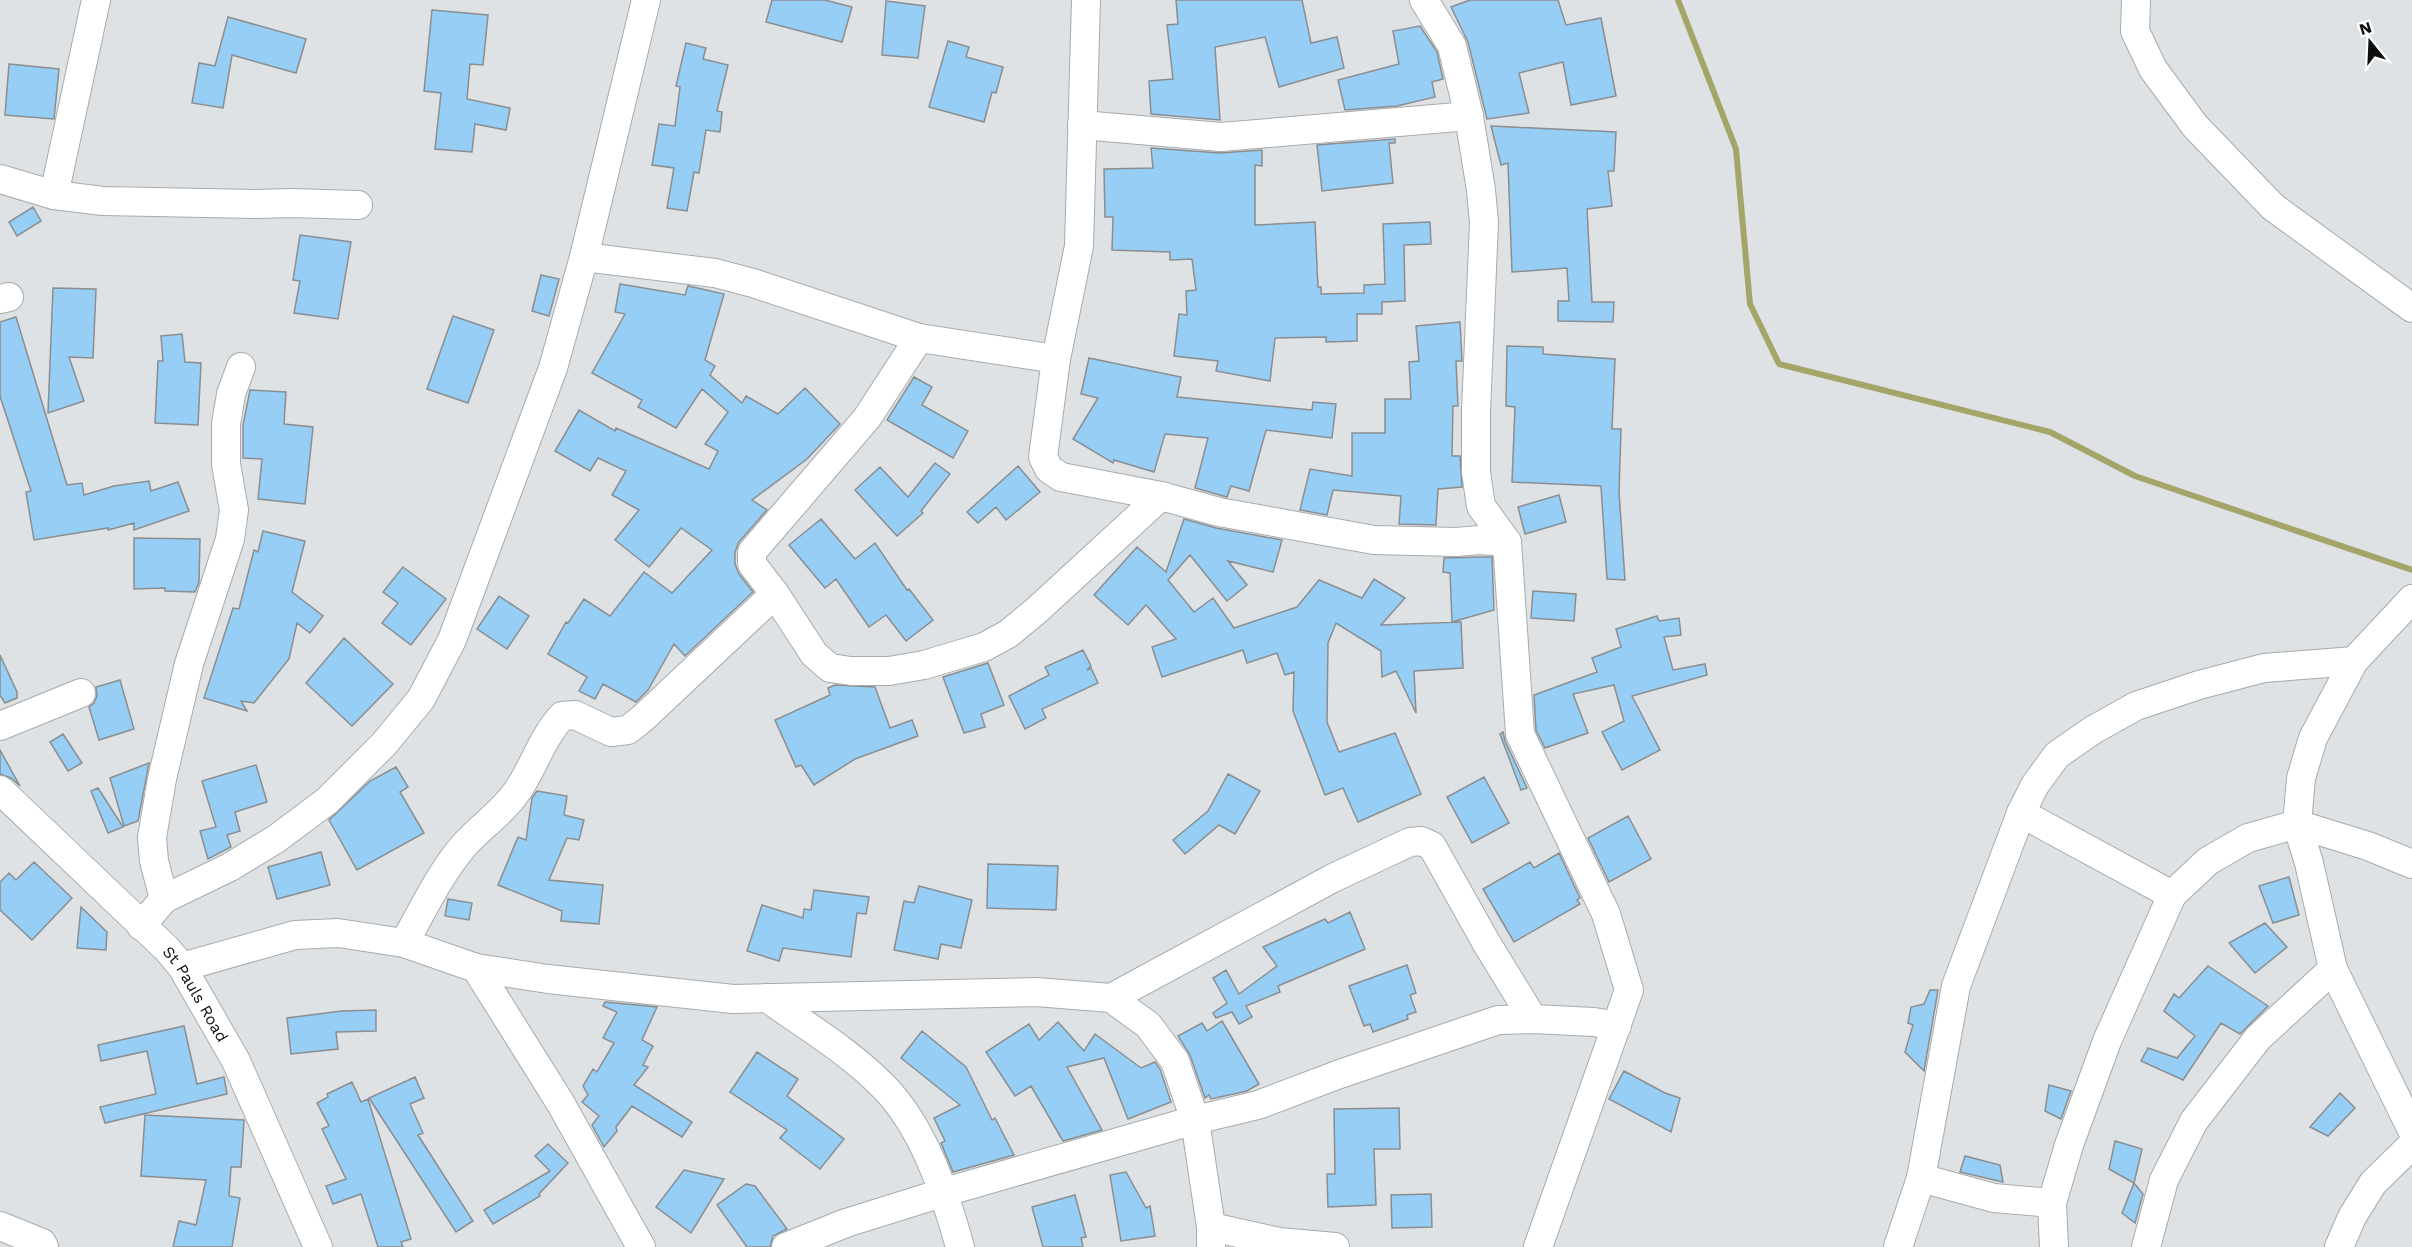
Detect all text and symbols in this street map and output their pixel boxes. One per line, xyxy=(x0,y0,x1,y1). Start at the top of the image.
north arrow xyxy=(2340,12,2400,72)
text: N xyxy=(2357,17,2374,39)
street label: St Pauls Road xyxy=(159,942,232,1045)

